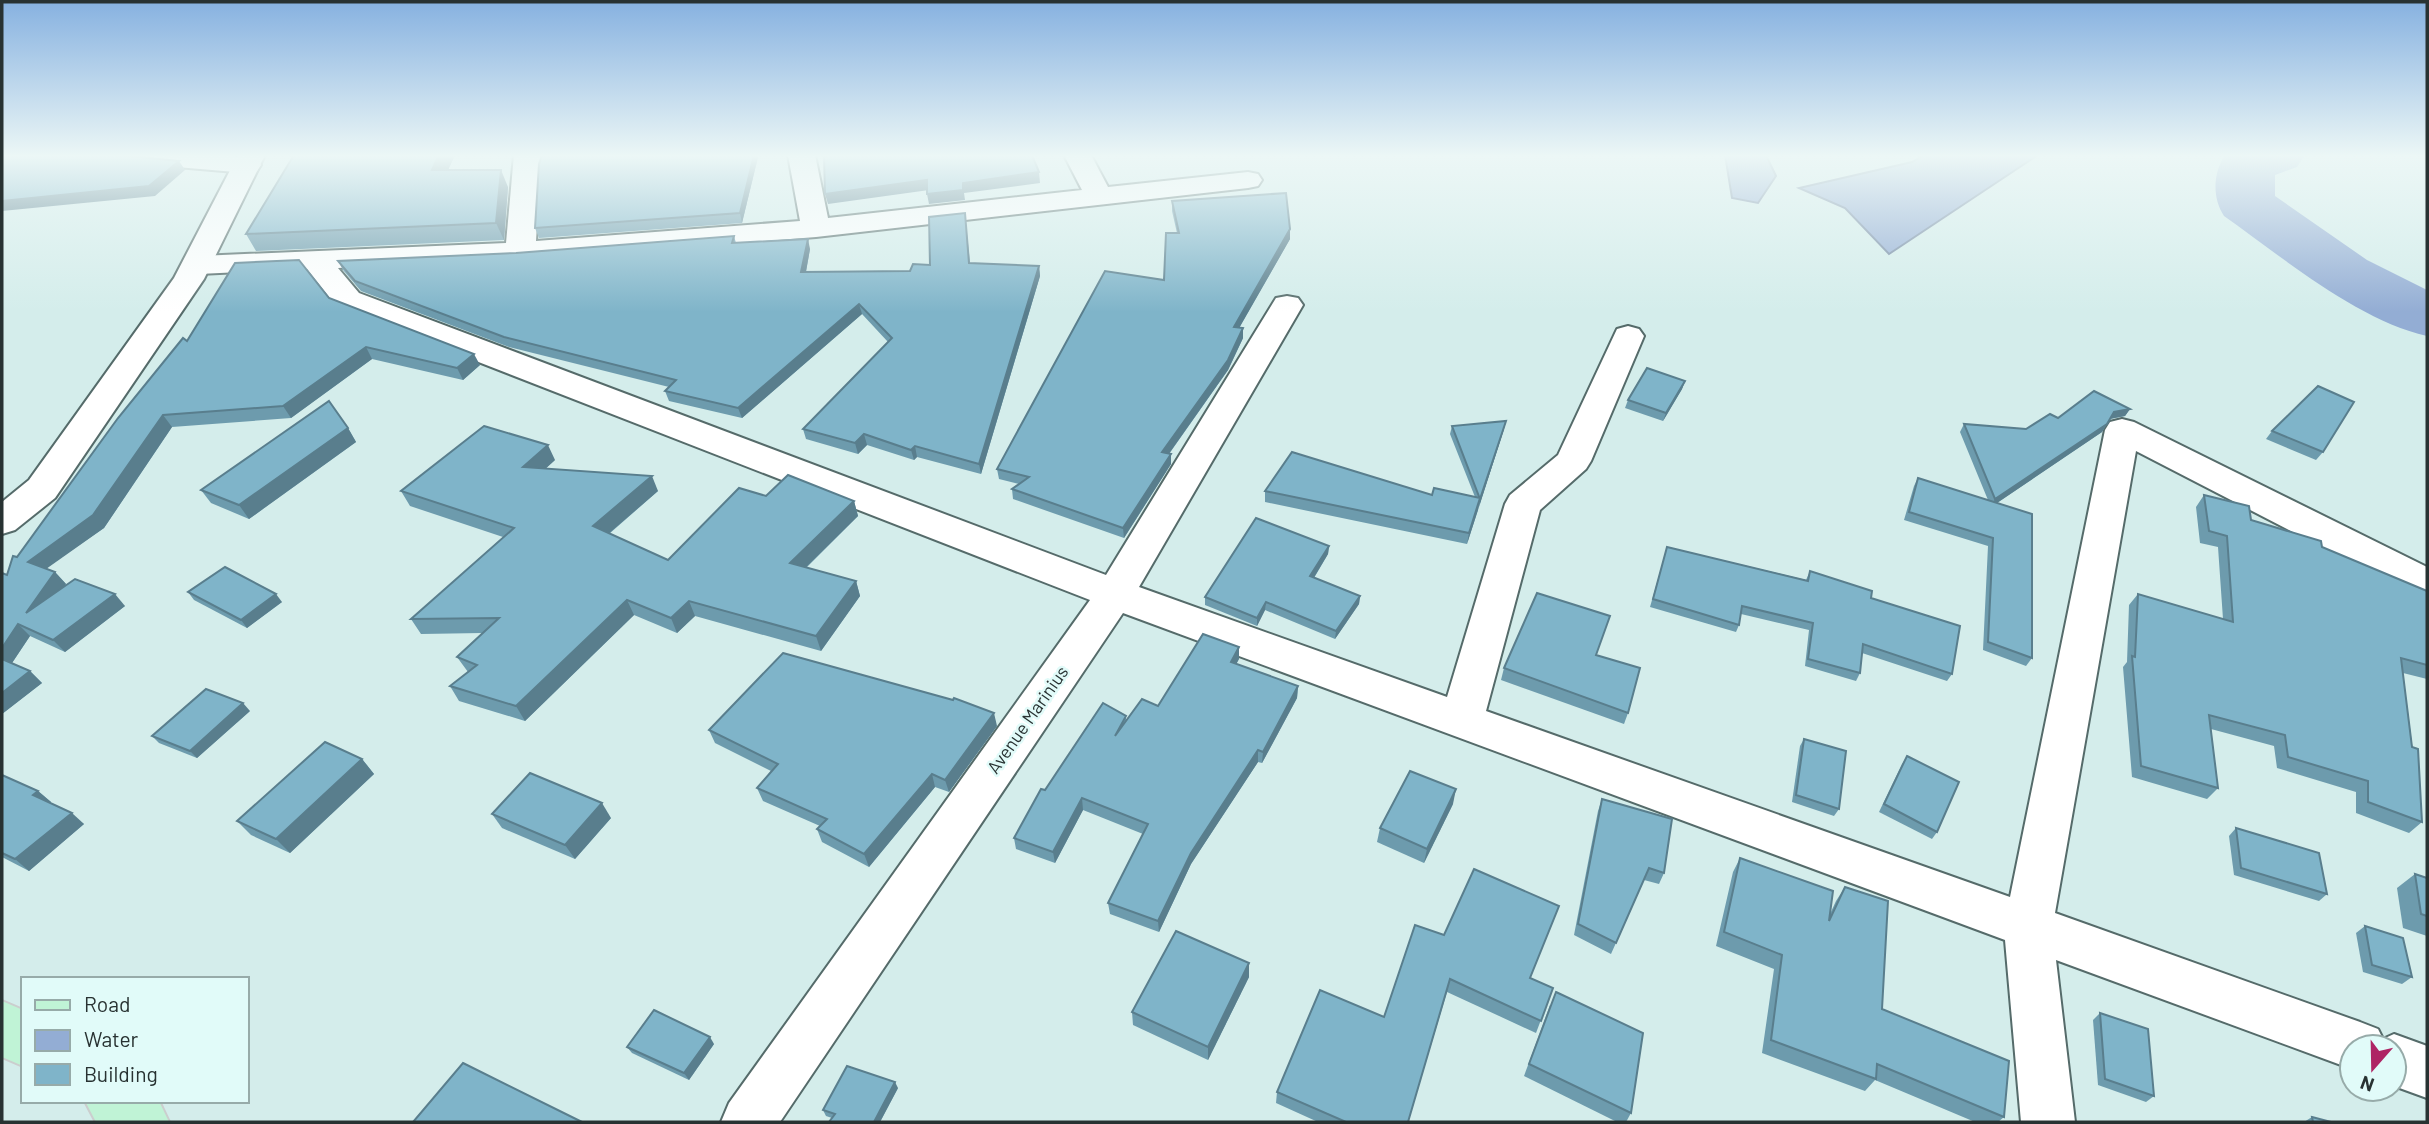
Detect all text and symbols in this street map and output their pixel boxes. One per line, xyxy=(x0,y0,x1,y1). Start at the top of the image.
street label: Avenue Marinius xyxy=(982,661,1073,778)
legend xyxy=(21,977,248,1103)
text: Road xyxy=(84,991,130,1016)
text: Water xyxy=(84,1026,139,1051)
north arrow xyxy=(2338,1033,2408,1103)
text: Building xyxy=(84,1061,158,1086)
text: N xyxy=(2357,1071,2377,1097)

